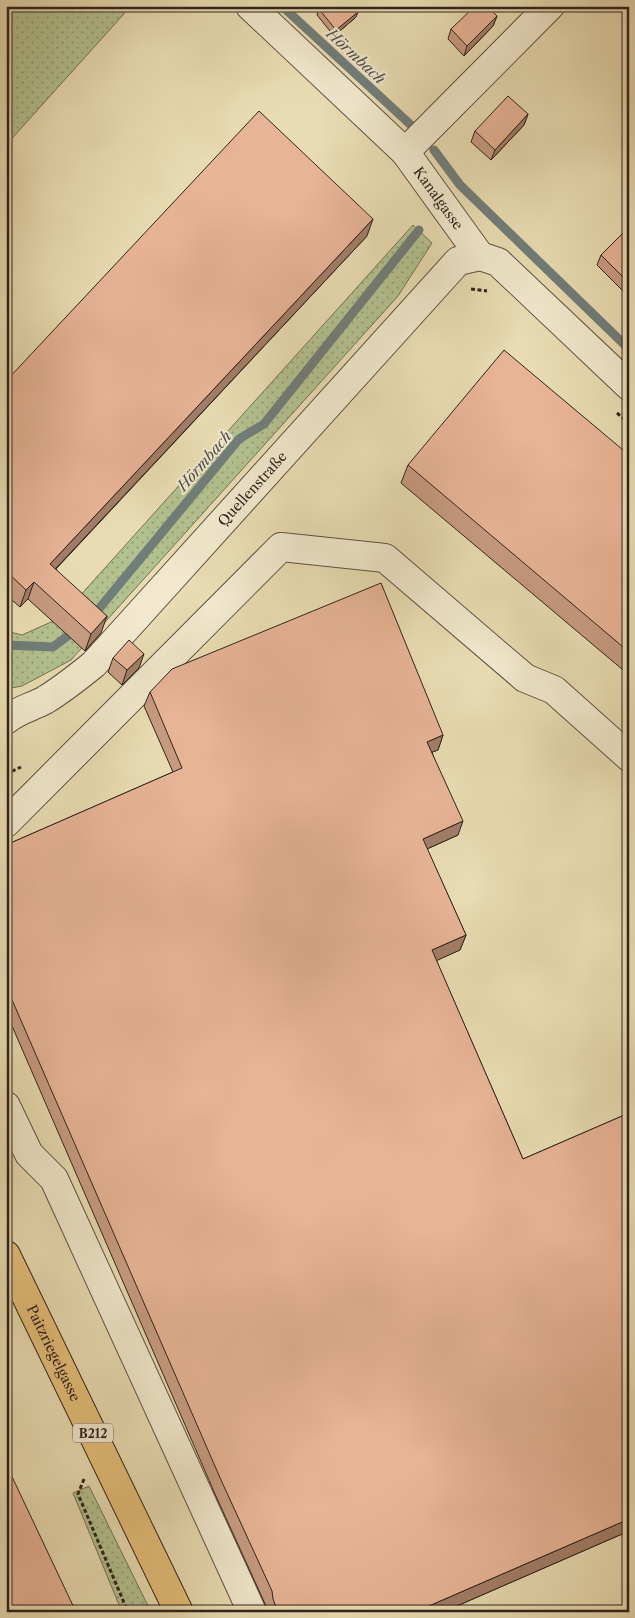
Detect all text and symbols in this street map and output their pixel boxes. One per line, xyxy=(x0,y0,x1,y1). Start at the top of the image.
water label: Hörmbach xyxy=(322,23,389,88)
street label: Kanalgasse xyxy=(410,163,467,233)
water label: Hörmbach xyxy=(172,427,235,496)
street label: Quellenstraße xyxy=(214,447,291,530)
street label: Paitzriegelgasse xyxy=(23,1302,85,1404)
road number: B212 xyxy=(73,1424,113,1442)

